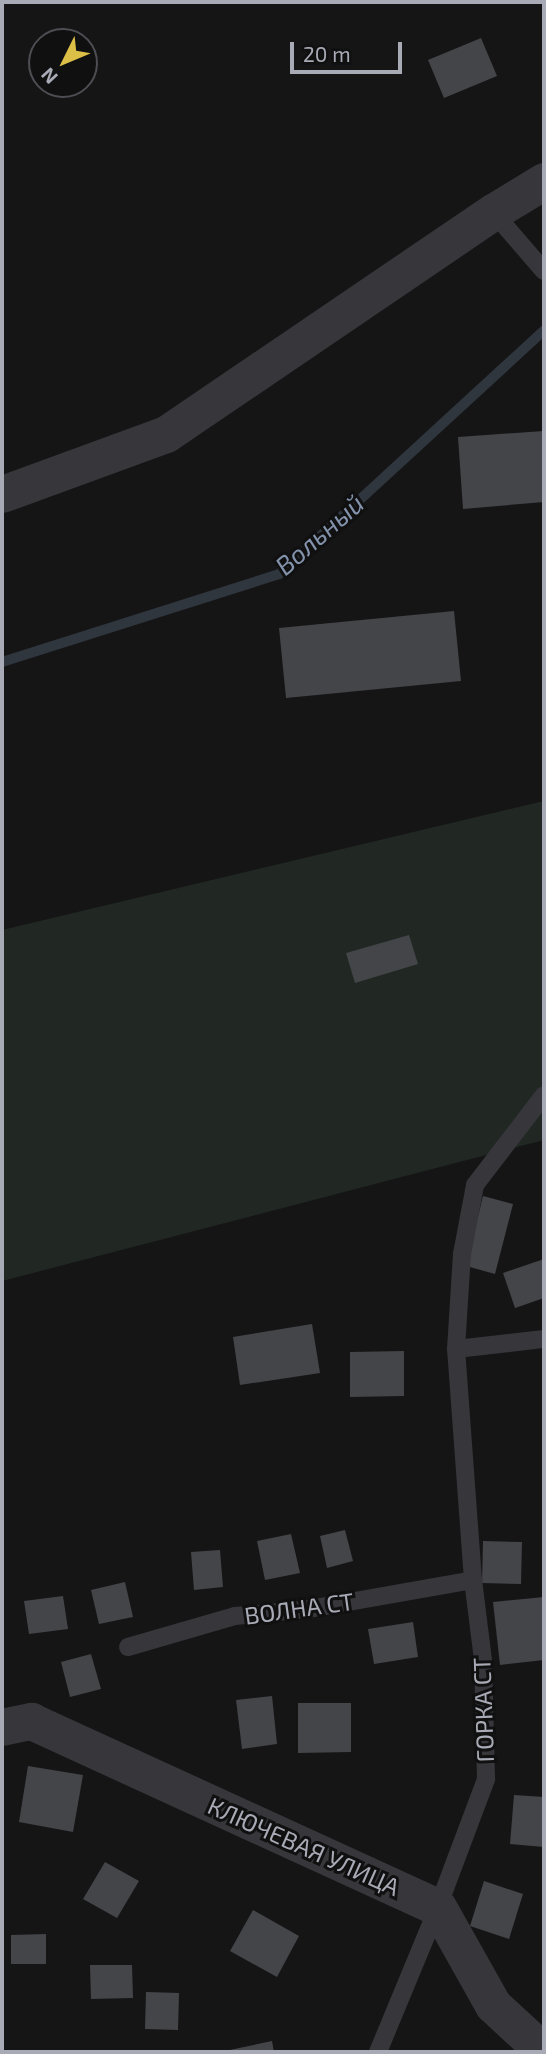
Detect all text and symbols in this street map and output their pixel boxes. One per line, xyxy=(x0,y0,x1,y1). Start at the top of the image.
north arrow xyxy=(28,28,98,98)
scale bar xyxy=(294,28,406,72)
text: 20 m xyxy=(303,41,351,66)
text: N xyxy=(36,63,62,89)
water label: Вольный xyxy=(268,487,370,581)
street label: ВОЛНА СТ xyxy=(242,1586,356,1630)
street label: ГОРКА СТ xyxy=(467,1657,499,1763)
street label: КЛЮЧЕВАЯ УЛИЦА xyxy=(204,1791,404,1901)

